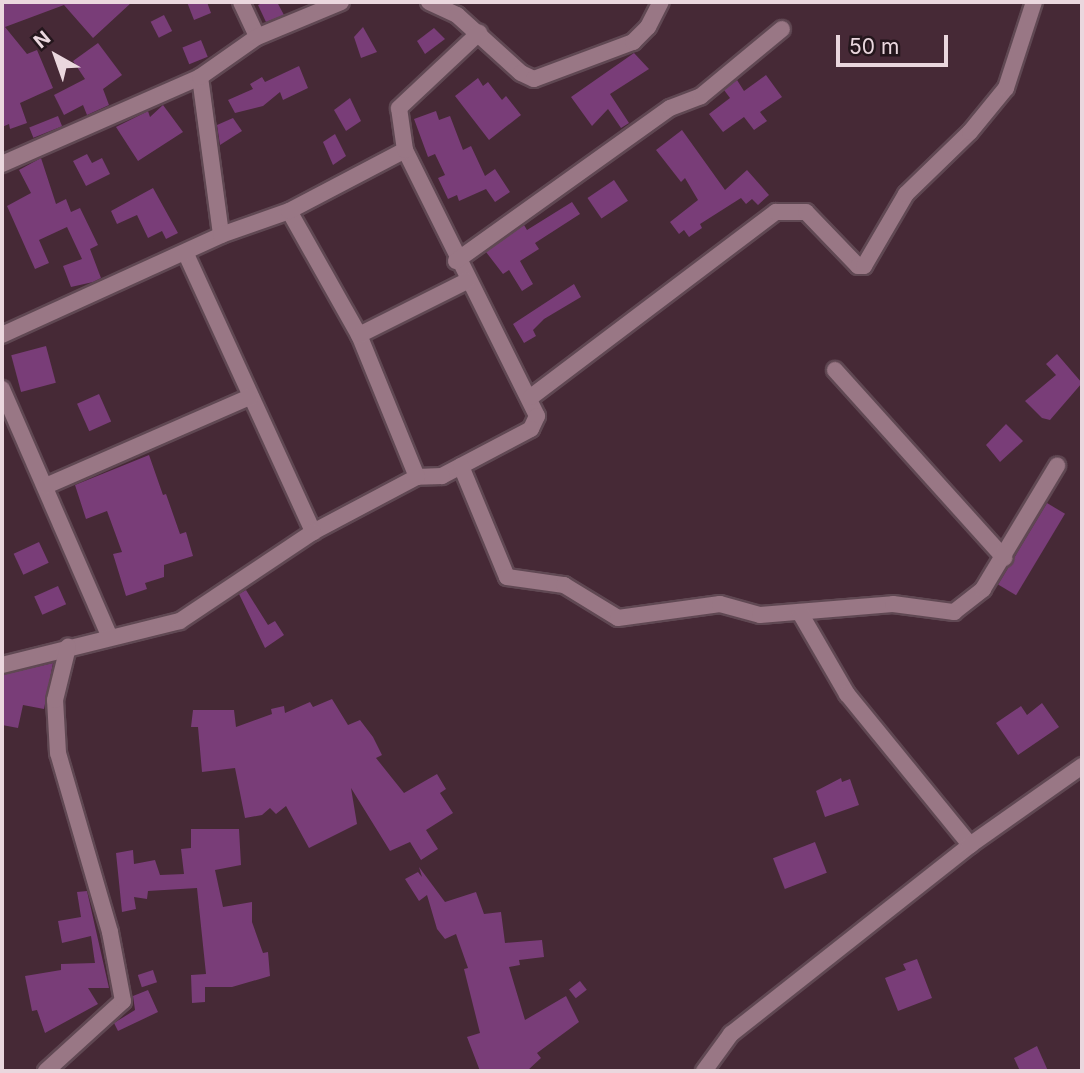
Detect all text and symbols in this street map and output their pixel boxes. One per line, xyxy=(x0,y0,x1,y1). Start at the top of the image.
north arrow xyxy=(21,21,91,91)
scale bar xyxy=(839,21,951,65)
text: N xyxy=(29,26,55,53)
text: 50 m xyxy=(849,34,899,59)

